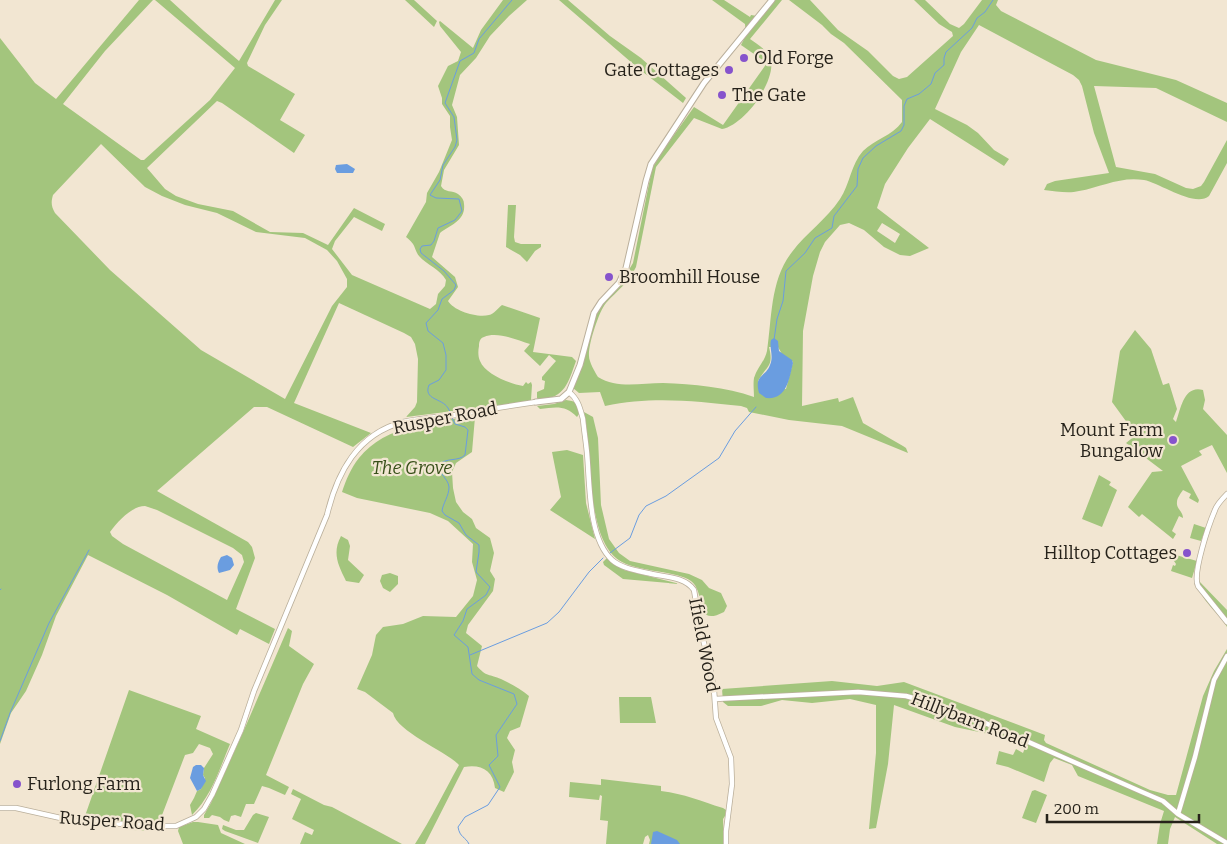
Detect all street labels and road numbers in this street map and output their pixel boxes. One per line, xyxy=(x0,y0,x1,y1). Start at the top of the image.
street label: Rusper Road xyxy=(391,397,499,439)
street label: Ifield Wood xyxy=(684,596,724,695)
street label: Hillybarn Road xyxy=(908,687,1032,753)
street label: Rusper Road xyxy=(58,806,166,836)

